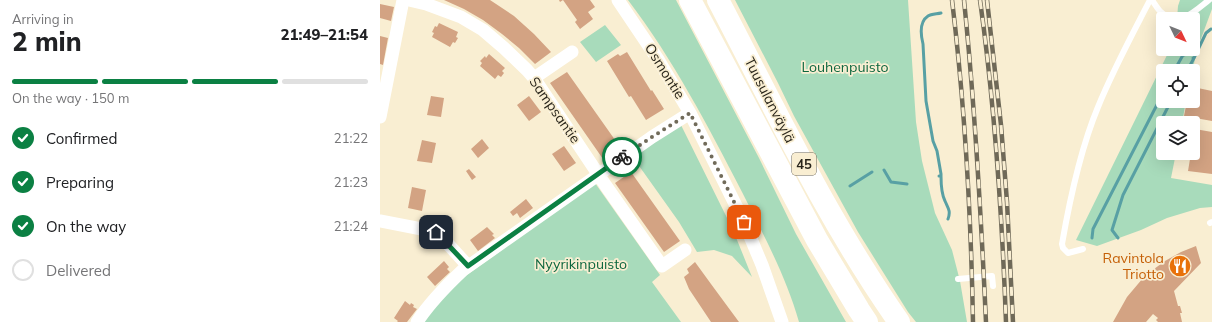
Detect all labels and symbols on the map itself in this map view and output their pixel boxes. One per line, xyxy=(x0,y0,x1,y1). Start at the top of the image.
north arrow xyxy=(1156,12,1200,56)
street label: Osmontie xyxy=(641,40,689,102)
street label: Tuusulanväylä xyxy=(741,54,799,146)
park label: Louhenpuisto xyxy=(801,58,889,76)
street label: Sampsantie xyxy=(525,73,585,147)
courier xyxy=(602,137,642,177)
road number: 45 xyxy=(792,153,816,175)
pin xyxy=(727,205,761,239)
pin xyxy=(419,215,453,249)
place label: Ravintola Triotto xyxy=(1102,249,1164,283)
restaurant icon: Ravintola Triotto xyxy=(1167,253,1193,279)
park label: Nyyrikinpuisto xyxy=(535,255,627,273)

